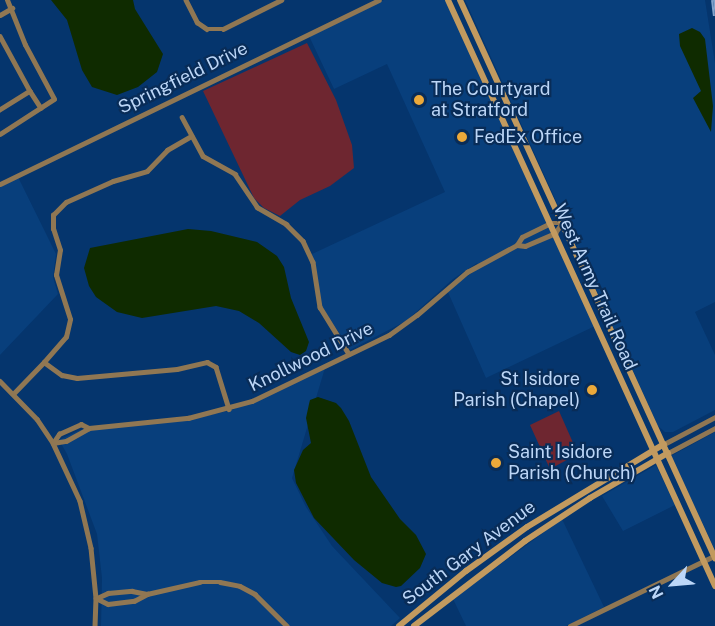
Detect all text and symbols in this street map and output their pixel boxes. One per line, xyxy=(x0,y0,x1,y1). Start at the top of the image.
street label: Springfield Drive xyxy=(115,37,251,119)
place label: The Courtyard at Stratford xyxy=(431,79,550,122)
marker: The Courtyard at Stratford xyxy=(412,93,426,107)
place label: FedEx Office xyxy=(474,126,582,148)
marker: FedEx Office xyxy=(455,130,469,144)
street label: West Army Trail Road xyxy=(549,201,641,373)
street label: Knollwood Drive xyxy=(245,318,377,396)
place label: St Isidore Parish (Chapel) xyxy=(453,369,580,412)
marker: St Isidore Parish (Chapel) xyxy=(585,383,599,397)
place label: Saint Isidore Parish (Church) xyxy=(508,442,636,484)
marker: Saint Isidore Parish (Church) xyxy=(489,456,503,470)
street label: South Gary Avenue xyxy=(398,496,540,610)
north arrow xyxy=(643,554,703,614)
text: N xyxy=(645,582,668,602)

